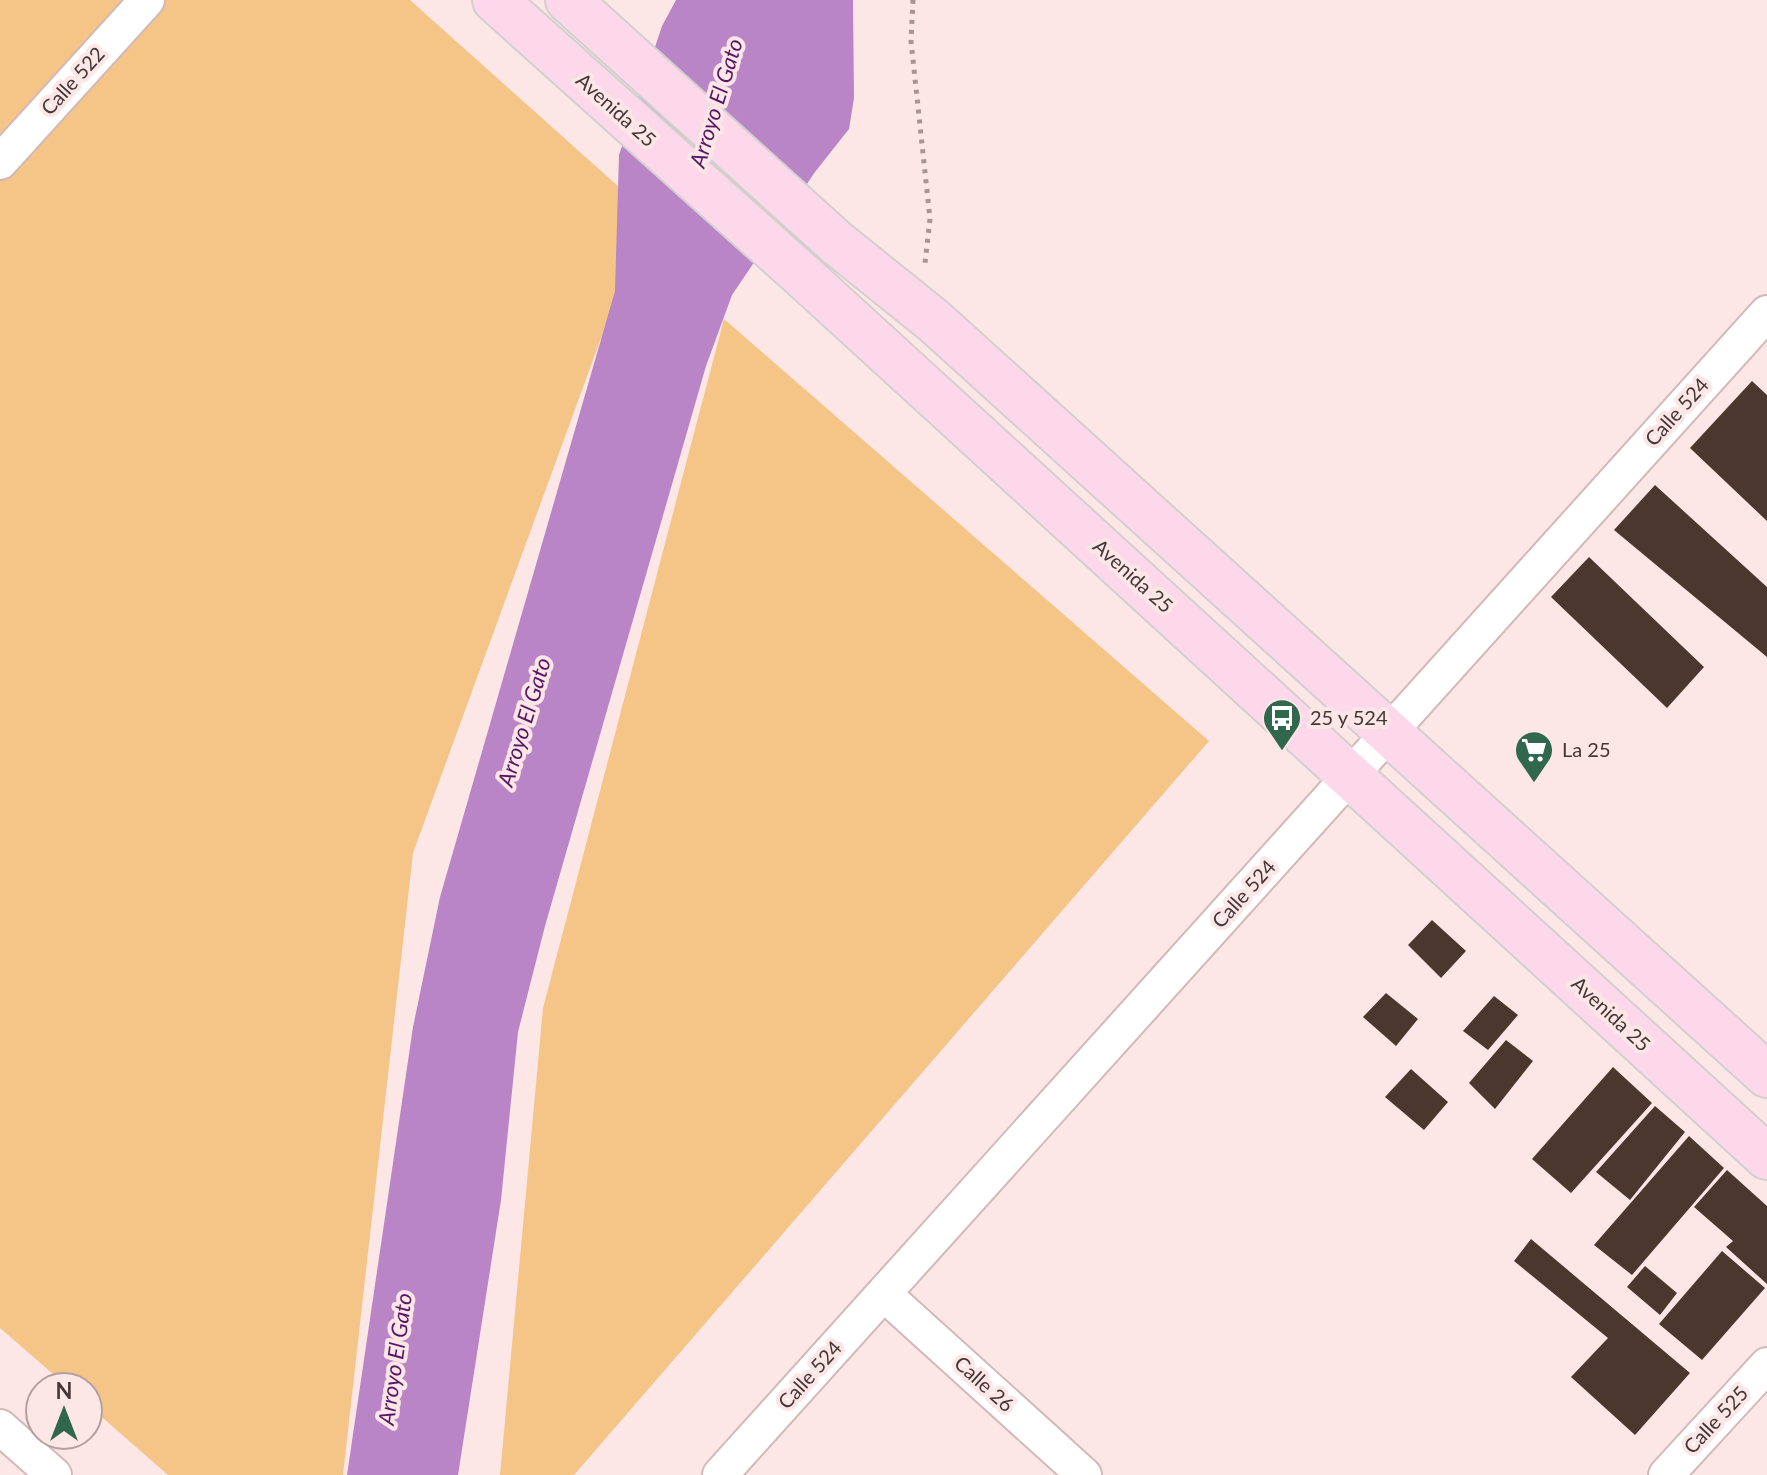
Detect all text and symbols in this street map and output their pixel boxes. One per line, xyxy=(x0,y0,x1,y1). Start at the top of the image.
water label: Arroyo El Gato xyxy=(683,35,748,172)
street label: Calle 522 xyxy=(35,41,109,119)
street label: Avenida 25 xyxy=(572,67,661,151)
street label: Calle 524 xyxy=(1639,372,1713,450)
street label: Avenida 25 xyxy=(1089,533,1178,617)
water label: Arroyo El Gato xyxy=(491,654,556,791)
bus stop icon: 25 y 524 xyxy=(1261,697,1303,752)
place label: 25 y 524 xyxy=(1310,705,1388,729)
supermarket icon: La 25 xyxy=(1513,729,1555,784)
place label: La 25 xyxy=(1562,737,1611,761)
street label: Calle 524 xyxy=(1206,854,1280,932)
street label: Avenida 25 xyxy=(1567,971,1656,1056)
water label: Arroyo El Gato xyxy=(372,1291,417,1428)
street label: Calle 524 xyxy=(772,1335,846,1413)
street label: Calle 26 xyxy=(950,1350,1019,1416)
north arrow xyxy=(24,1371,104,1451)
text: N xyxy=(56,1377,72,1404)
street label: Calle 525 xyxy=(1678,1381,1752,1458)

